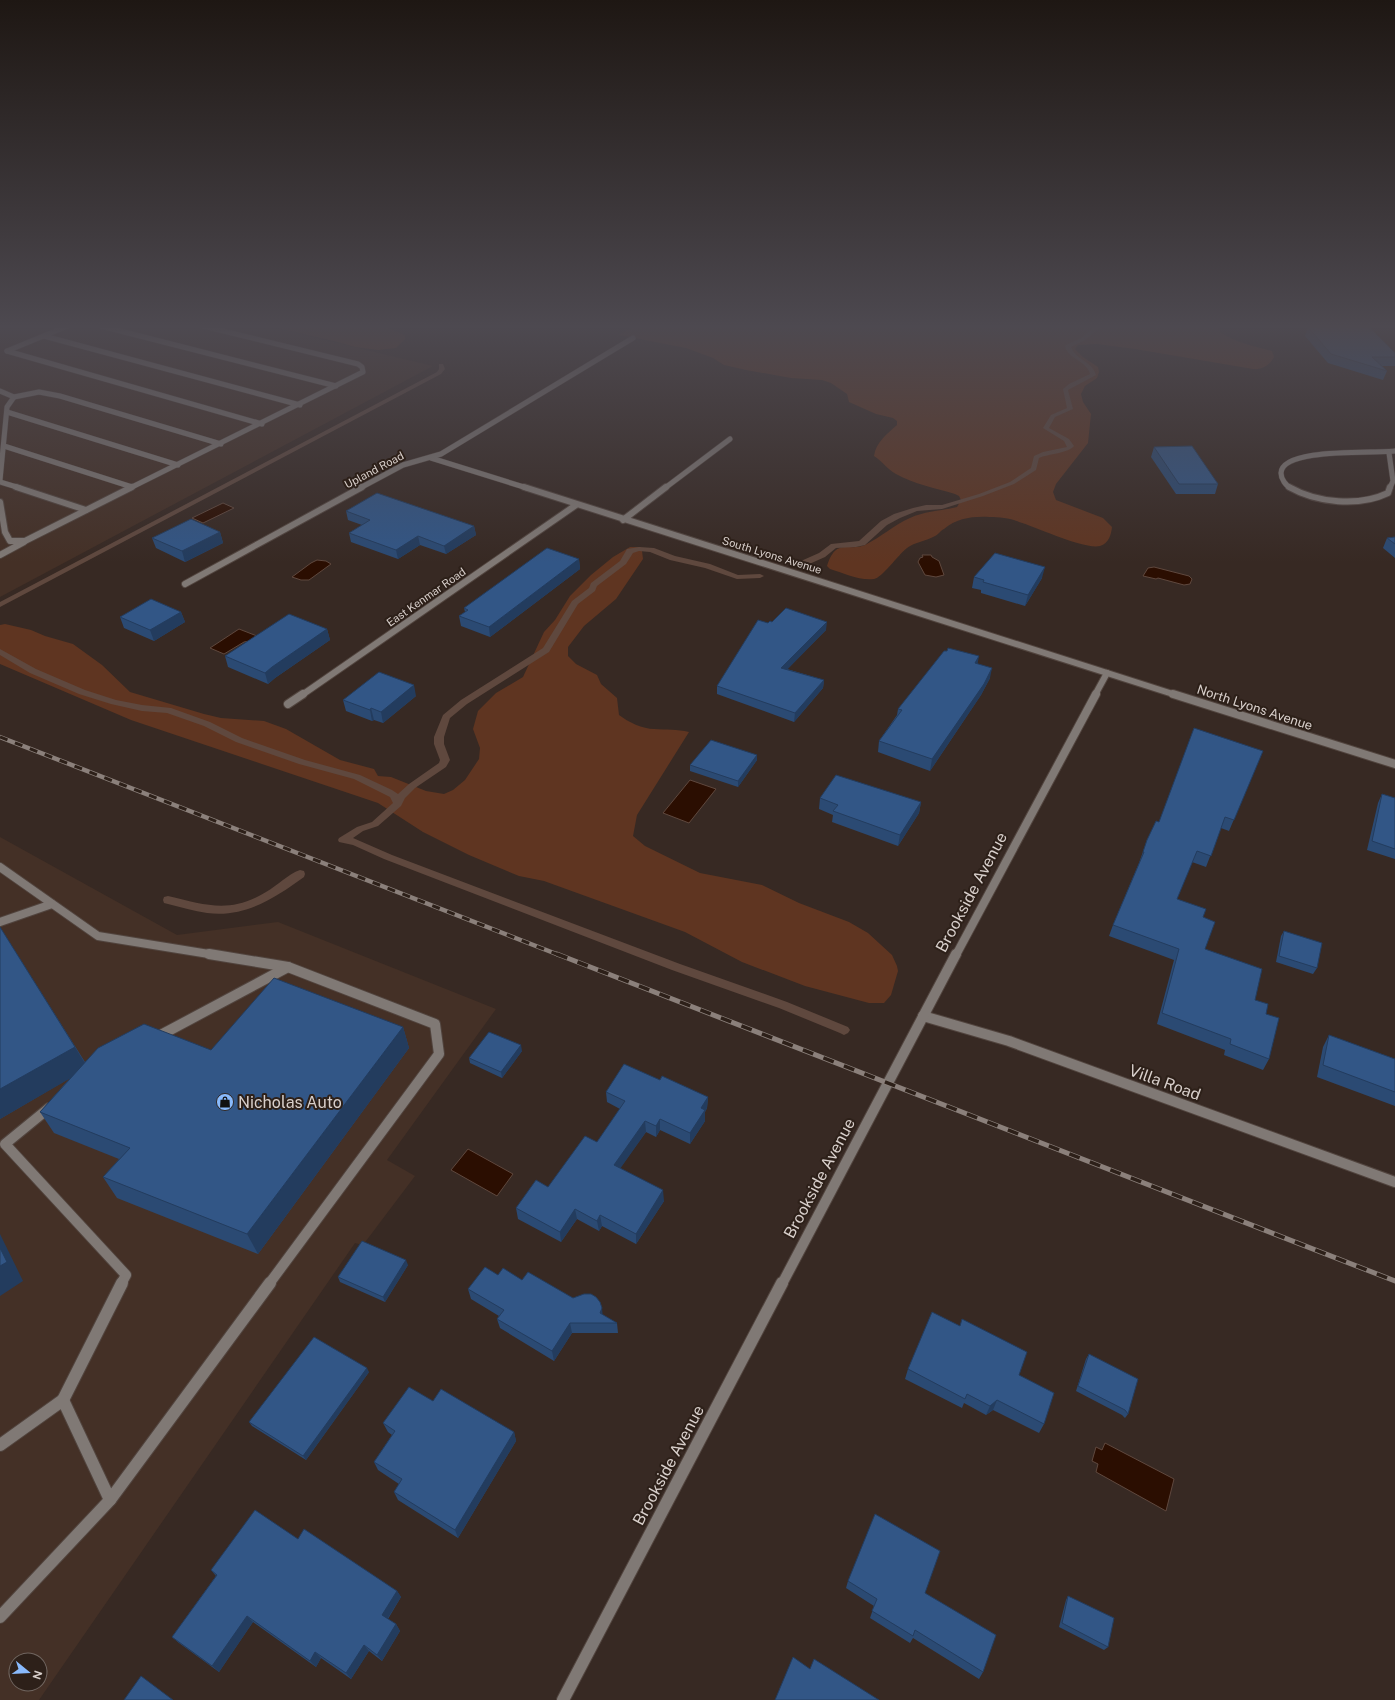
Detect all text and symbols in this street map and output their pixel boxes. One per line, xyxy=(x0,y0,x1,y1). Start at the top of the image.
street label: Upland Road xyxy=(342,449,406,491)
street label: South Lyons Avenue xyxy=(721,534,823,576)
street label: East Kenmar Road xyxy=(384,565,468,629)
street label: North Lyons Avenue xyxy=(1195,682,1315,733)
street label: Brookside Avenue xyxy=(932,829,1011,955)
street label: Villa Road xyxy=(1126,1061,1203,1104)
shop icon: Nicholas Auto xyxy=(215,1092,235,1112)
place label: Nicholas Auto xyxy=(238,1093,342,1112)
street label: Brookside Avenue xyxy=(780,1115,859,1241)
street label: Brookside Avenue xyxy=(629,1402,708,1528)
north arrow xyxy=(8,1652,48,1692)
text: N xyxy=(30,1669,45,1681)

